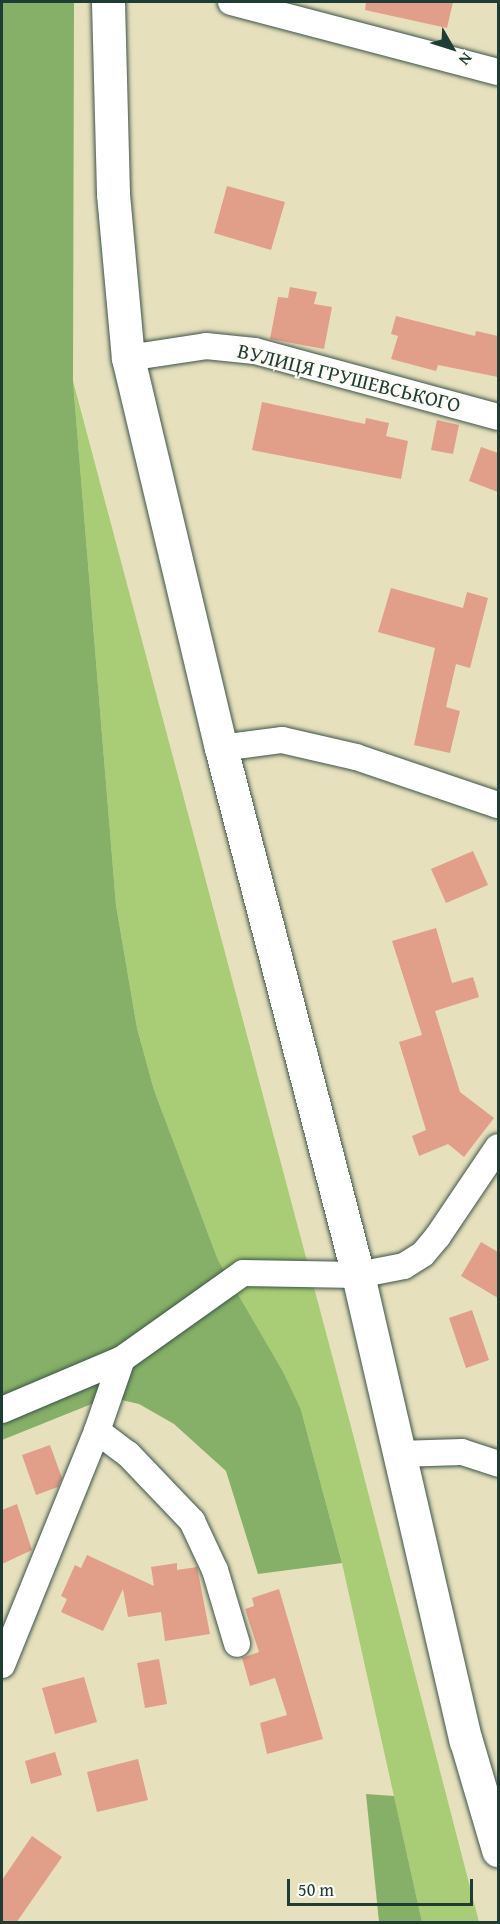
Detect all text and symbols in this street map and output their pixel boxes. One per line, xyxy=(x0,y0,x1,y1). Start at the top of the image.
north arrow xyxy=(422,18,482,78)
text: N xyxy=(453,48,479,71)
street label: ВУЛИЦЯ ГРУШЕВСЬКОГО xyxy=(235,338,463,418)
scale bar xyxy=(290,1867,476,1905)
text: 50 m xyxy=(298,1876,334,1903)

